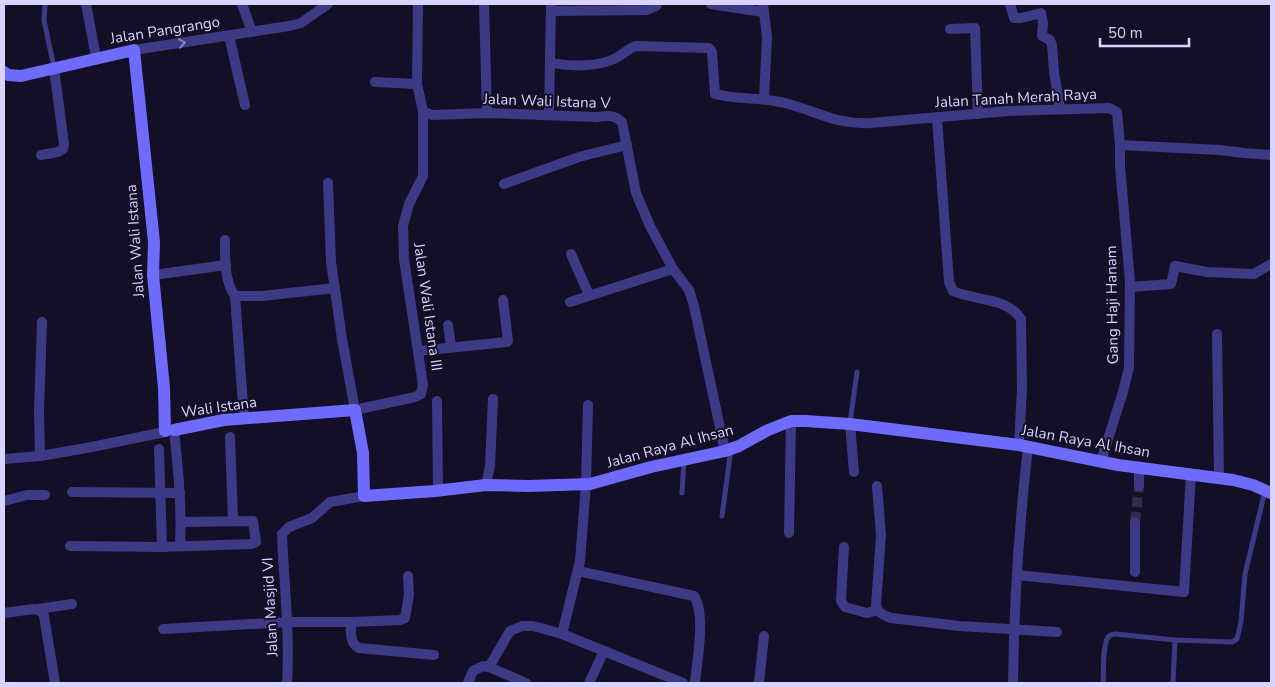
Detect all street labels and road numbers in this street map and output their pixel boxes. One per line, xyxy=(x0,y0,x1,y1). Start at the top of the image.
street label: Jalan Pangrango xyxy=(108,11,221,49)
street label: Jalan Tanah Merah Raya xyxy=(934,84,1097,112)
street label: Jalan Wali Istana V xyxy=(482,89,612,113)
street label: Jalan Wali Istana xyxy=(121,184,149,299)
street label: Jalan Wali Istana III xyxy=(409,241,447,372)
street label: Gang Haji Hanam xyxy=(1101,245,1123,365)
street label: Wali Istana xyxy=(180,392,258,422)
street label: Jalan Raya Al Ihsan xyxy=(604,420,735,473)
street label: Jalan Raya Al Ihsan xyxy=(1019,420,1152,462)
street label: Jalan Masjid VI xyxy=(257,557,283,658)

